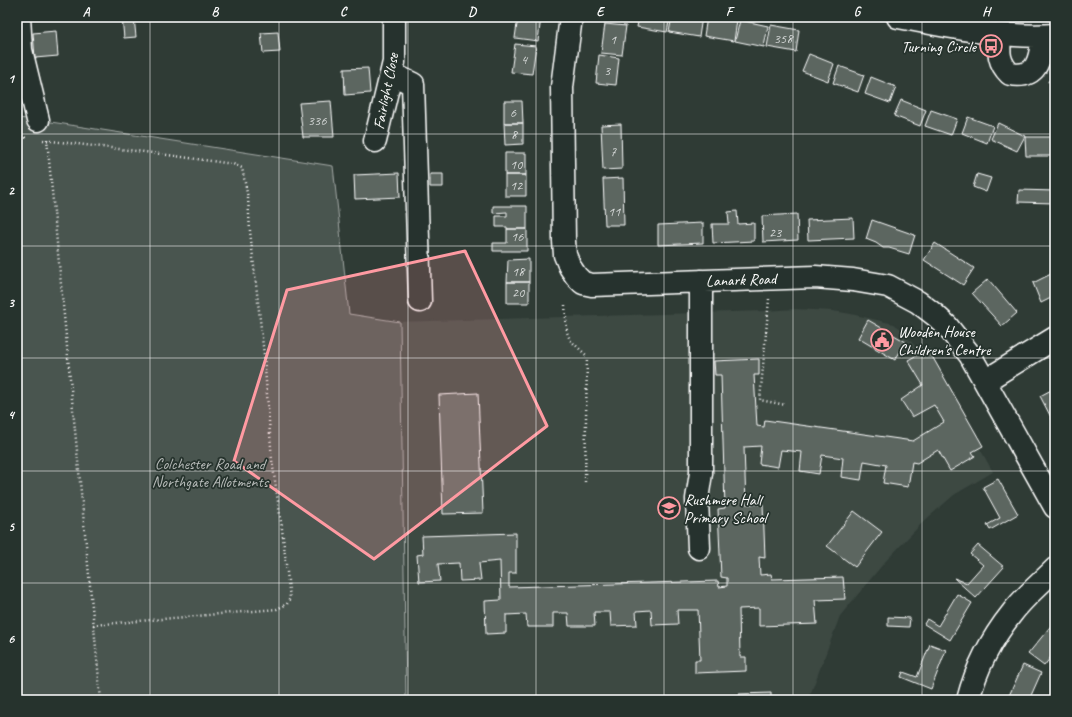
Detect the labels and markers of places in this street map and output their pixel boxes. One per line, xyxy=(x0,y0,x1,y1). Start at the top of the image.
bus stop icon: Turning Circle xyxy=(978,33,1004,59)
place label: Turning Circle xyxy=(901,37,978,57)
place label: Wooden House Children's Centre xyxy=(898,322,992,360)
public building icon: Wooden House Children's Centre xyxy=(869,327,895,353)
place label: Rushmere Hall Primary School xyxy=(684,490,770,528)
school or university icon: Rushmere Hall Primary School xyxy=(656,495,682,521)

